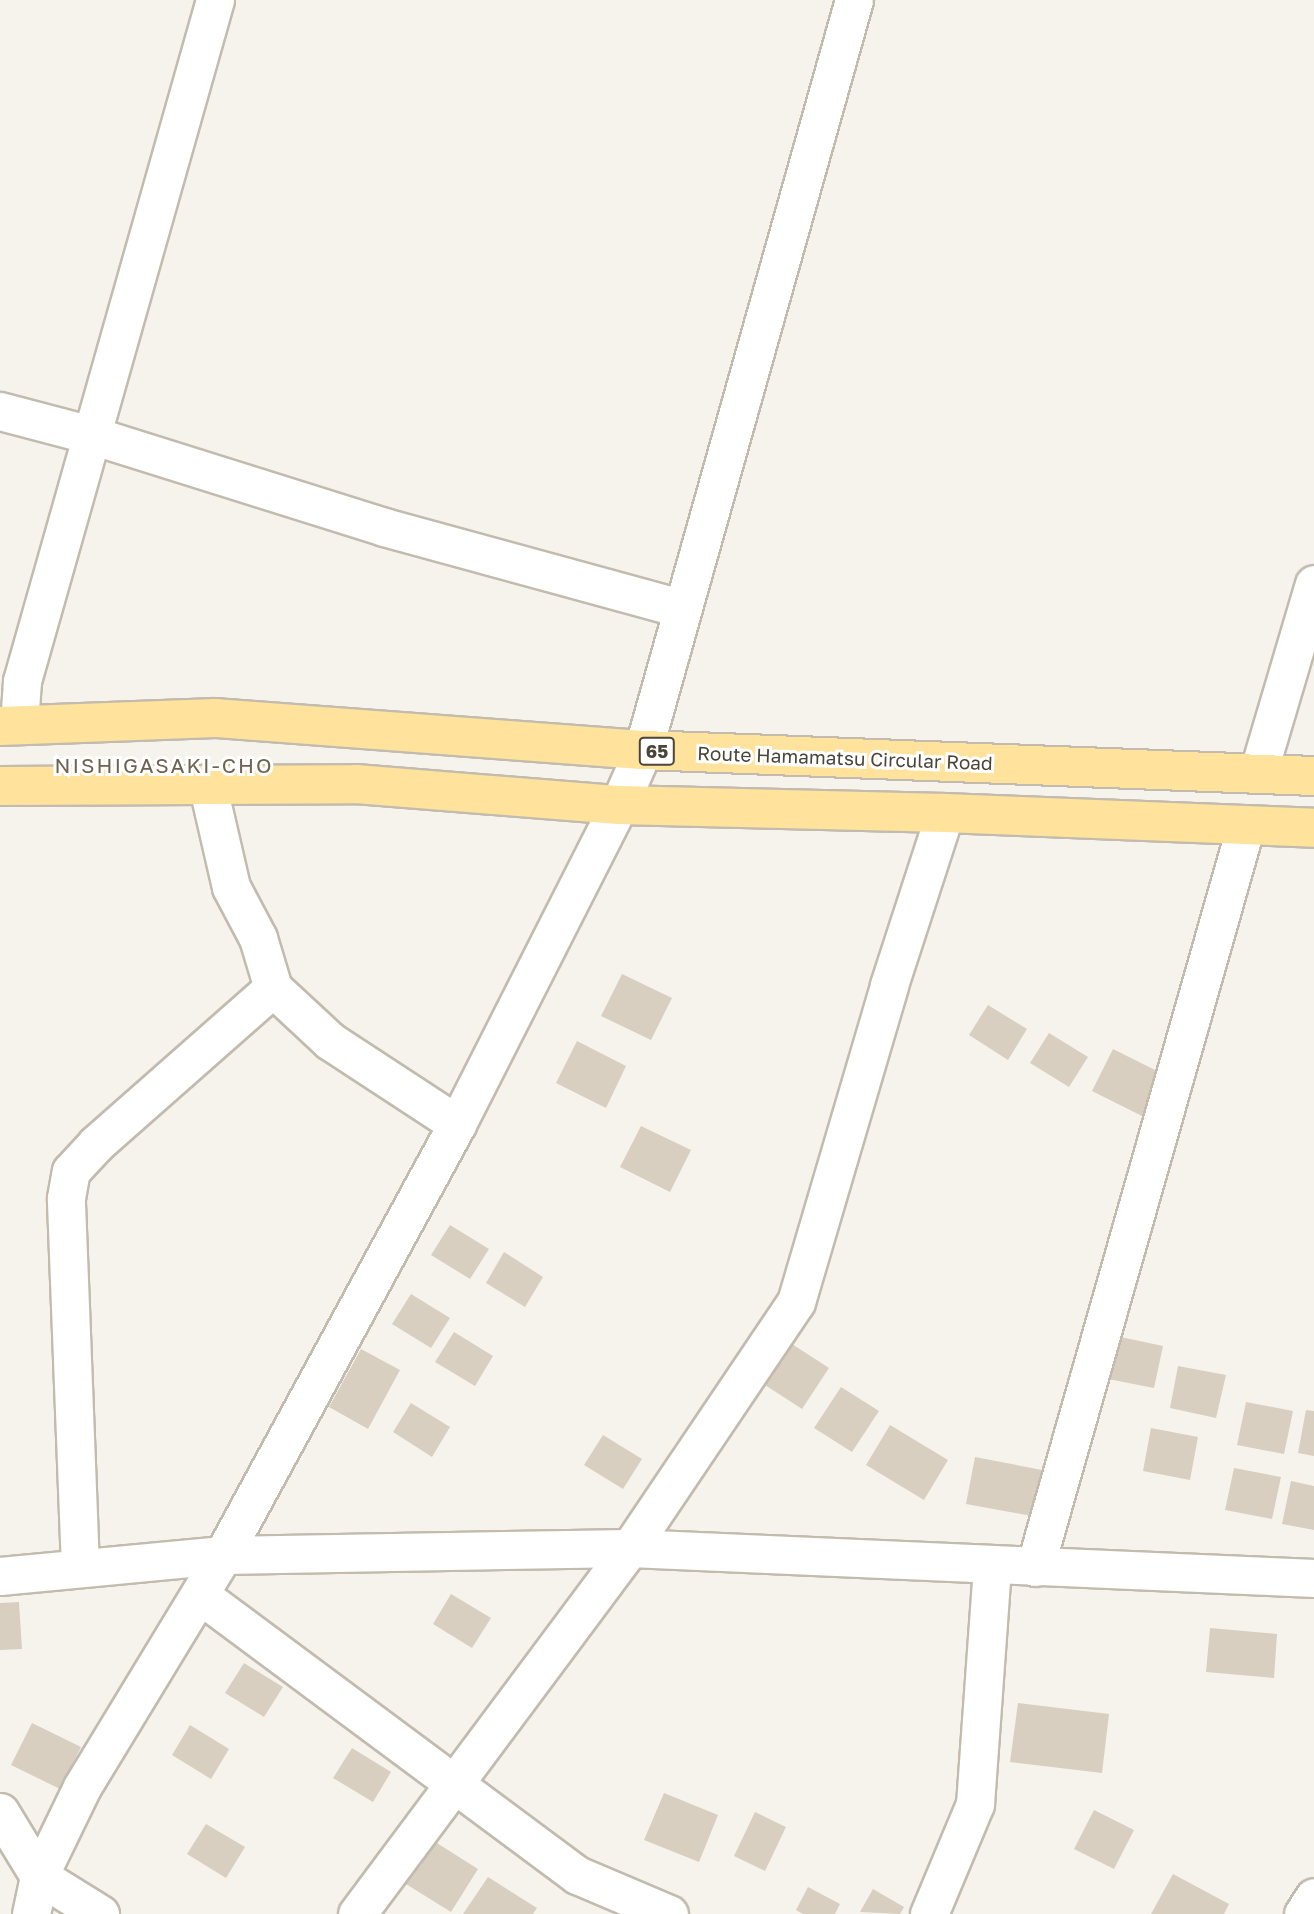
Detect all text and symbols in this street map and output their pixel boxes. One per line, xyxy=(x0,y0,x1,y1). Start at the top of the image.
road number: 65 xyxy=(638,736,676,766)
street label: Route Hamamatsu Circular Road xyxy=(697,741,993,775)
district label: NISHIGASAKI-CHO xyxy=(56,752,272,778)

